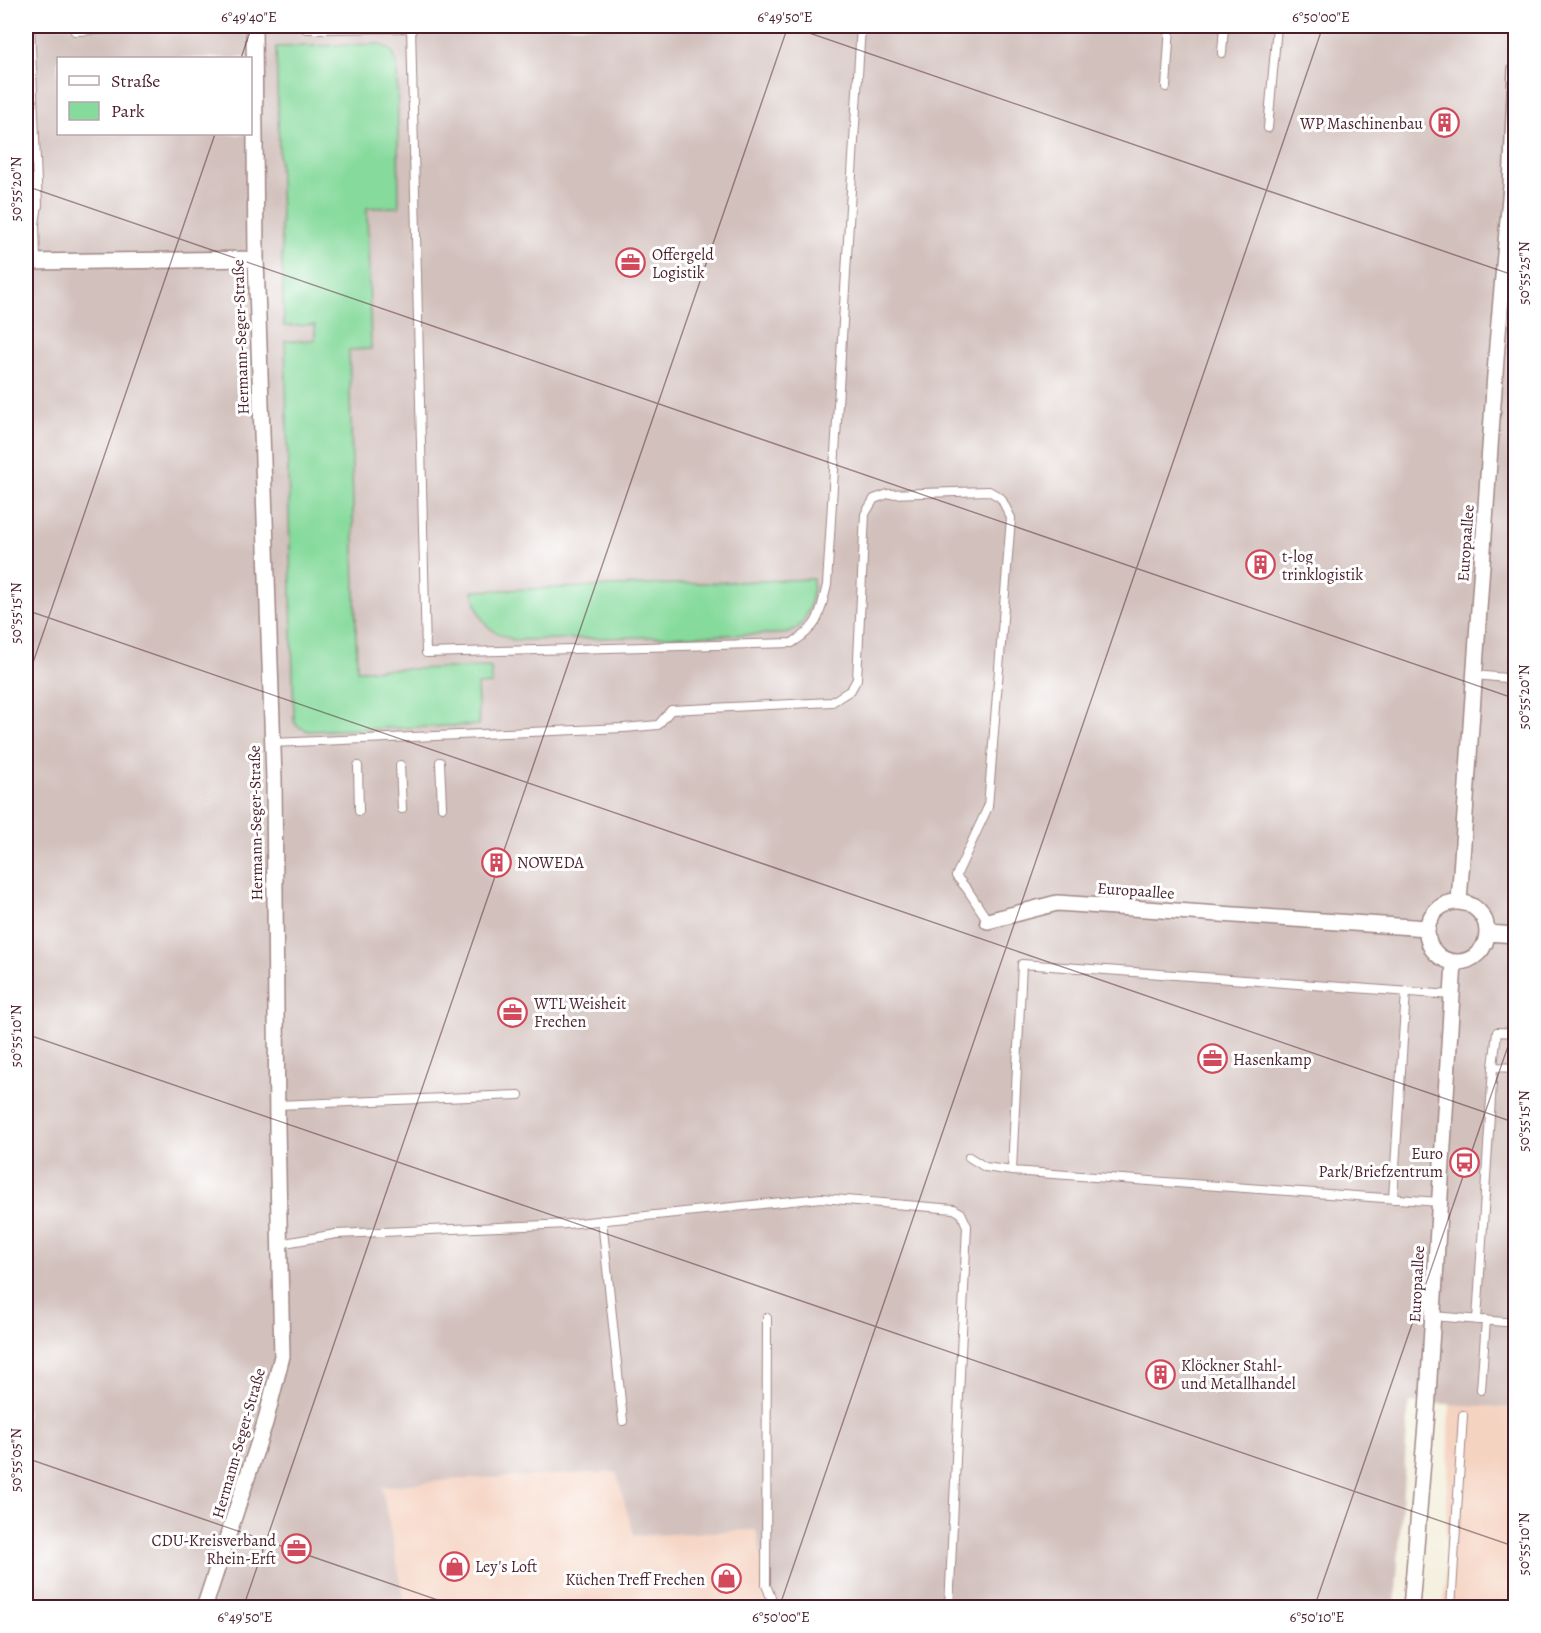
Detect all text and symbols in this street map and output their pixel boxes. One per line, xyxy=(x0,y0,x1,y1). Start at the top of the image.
text: 6°49'40"E xyxy=(221,7,277,27)
text: 6°49'50"E xyxy=(757,7,813,27)
text: 6°50'00"E xyxy=(1292,7,1350,27)
legend xyxy=(57,57,252,135)
text: Straße xyxy=(111,69,160,93)
text: Park xyxy=(111,99,145,123)
building icon: WP Maschinenbau xyxy=(1428,107,1460,139)
place label: WP Maschinenbau xyxy=(1299,113,1423,135)
text: 50°55'20"N xyxy=(6,156,26,221)
text: 50°55'25"N xyxy=(1514,241,1534,305)
place label: Offergeld Logistik xyxy=(652,244,714,284)
office icon: Offergeld Logistik xyxy=(615,247,647,279)
street label: Hermann-Seger-Straße xyxy=(227,259,255,415)
street label: Europaallee xyxy=(1452,504,1480,582)
place label: t-log trinklogistik xyxy=(1282,546,1363,586)
building icon: t-log trinklogistik xyxy=(1245,549,1277,581)
text: 50°55'15"N xyxy=(6,582,26,644)
text: 50°55'20"N xyxy=(1514,664,1534,729)
street label: Hermann-Seger-Straße xyxy=(244,745,268,901)
building icon: NOWEDA xyxy=(480,846,512,878)
place label: NOWEDA xyxy=(517,852,585,874)
street label: Europaallee xyxy=(1097,877,1175,905)
place label: WTL Weisheit Frechen xyxy=(533,993,626,1033)
office icon: WTL Weisheit Frechen xyxy=(497,996,529,1028)
text: 50°55'10"N xyxy=(6,1004,26,1067)
office icon: Hasenkamp xyxy=(1196,1043,1228,1075)
place label: Hasenkamp xyxy=(1233,1049,1311,1071)
text: 50°55'15"N xyxy=(1514,1090,1534,1152)
place label: Euro Park/Briefzentrum xyxy=(1319,1143,1443,1183)
bus stop icon: Euro Park/Briefzentrum xyxy=(1448,1146,1480,1178)
street label: Europaallee xyxy=(1404,1245,1430,1323)
place label: Klöckner Stahl- und Metallhandel xyxy=(1181,1355,1296,1395)
building icon: Klöckner Stahl- und Metallhandel xyxy=(1144,1358,1176,1390)
street label: Hermann-Seger-Straße xyxy=(207,1366,271,1521)
text: 50°55'05"N xyxy=(6,1428,26,1492)
text: 50°55'10"N xyxy=(1514,1512,1534,1575)
place label: CDU-Kreisverband Rhein-Erft xyxy=(151,1530,276,1570)
office icon: CDU-Kreisverband Rhein-Erft xyxy=(281,1533,313,1565)
shop icon: Ley's Loft xyxy=(438,1550,470,1582)
place label: Ley's Loft xyxy=(475,1556,537,1578)
shop icon: Küchen Treff Frechen xyxy=(710,1563,742,1595)
place label: Küchen Treff Frechen xyxy=(565,1569,705,1591)
text: 6°49'50"E xyxy=(217,1607,273,1627)
text: 6°50'00"E xyxy=(752,1607,810,1627)
text: 6°50'10"E xyxy=(1289,1607,1345,1627)

